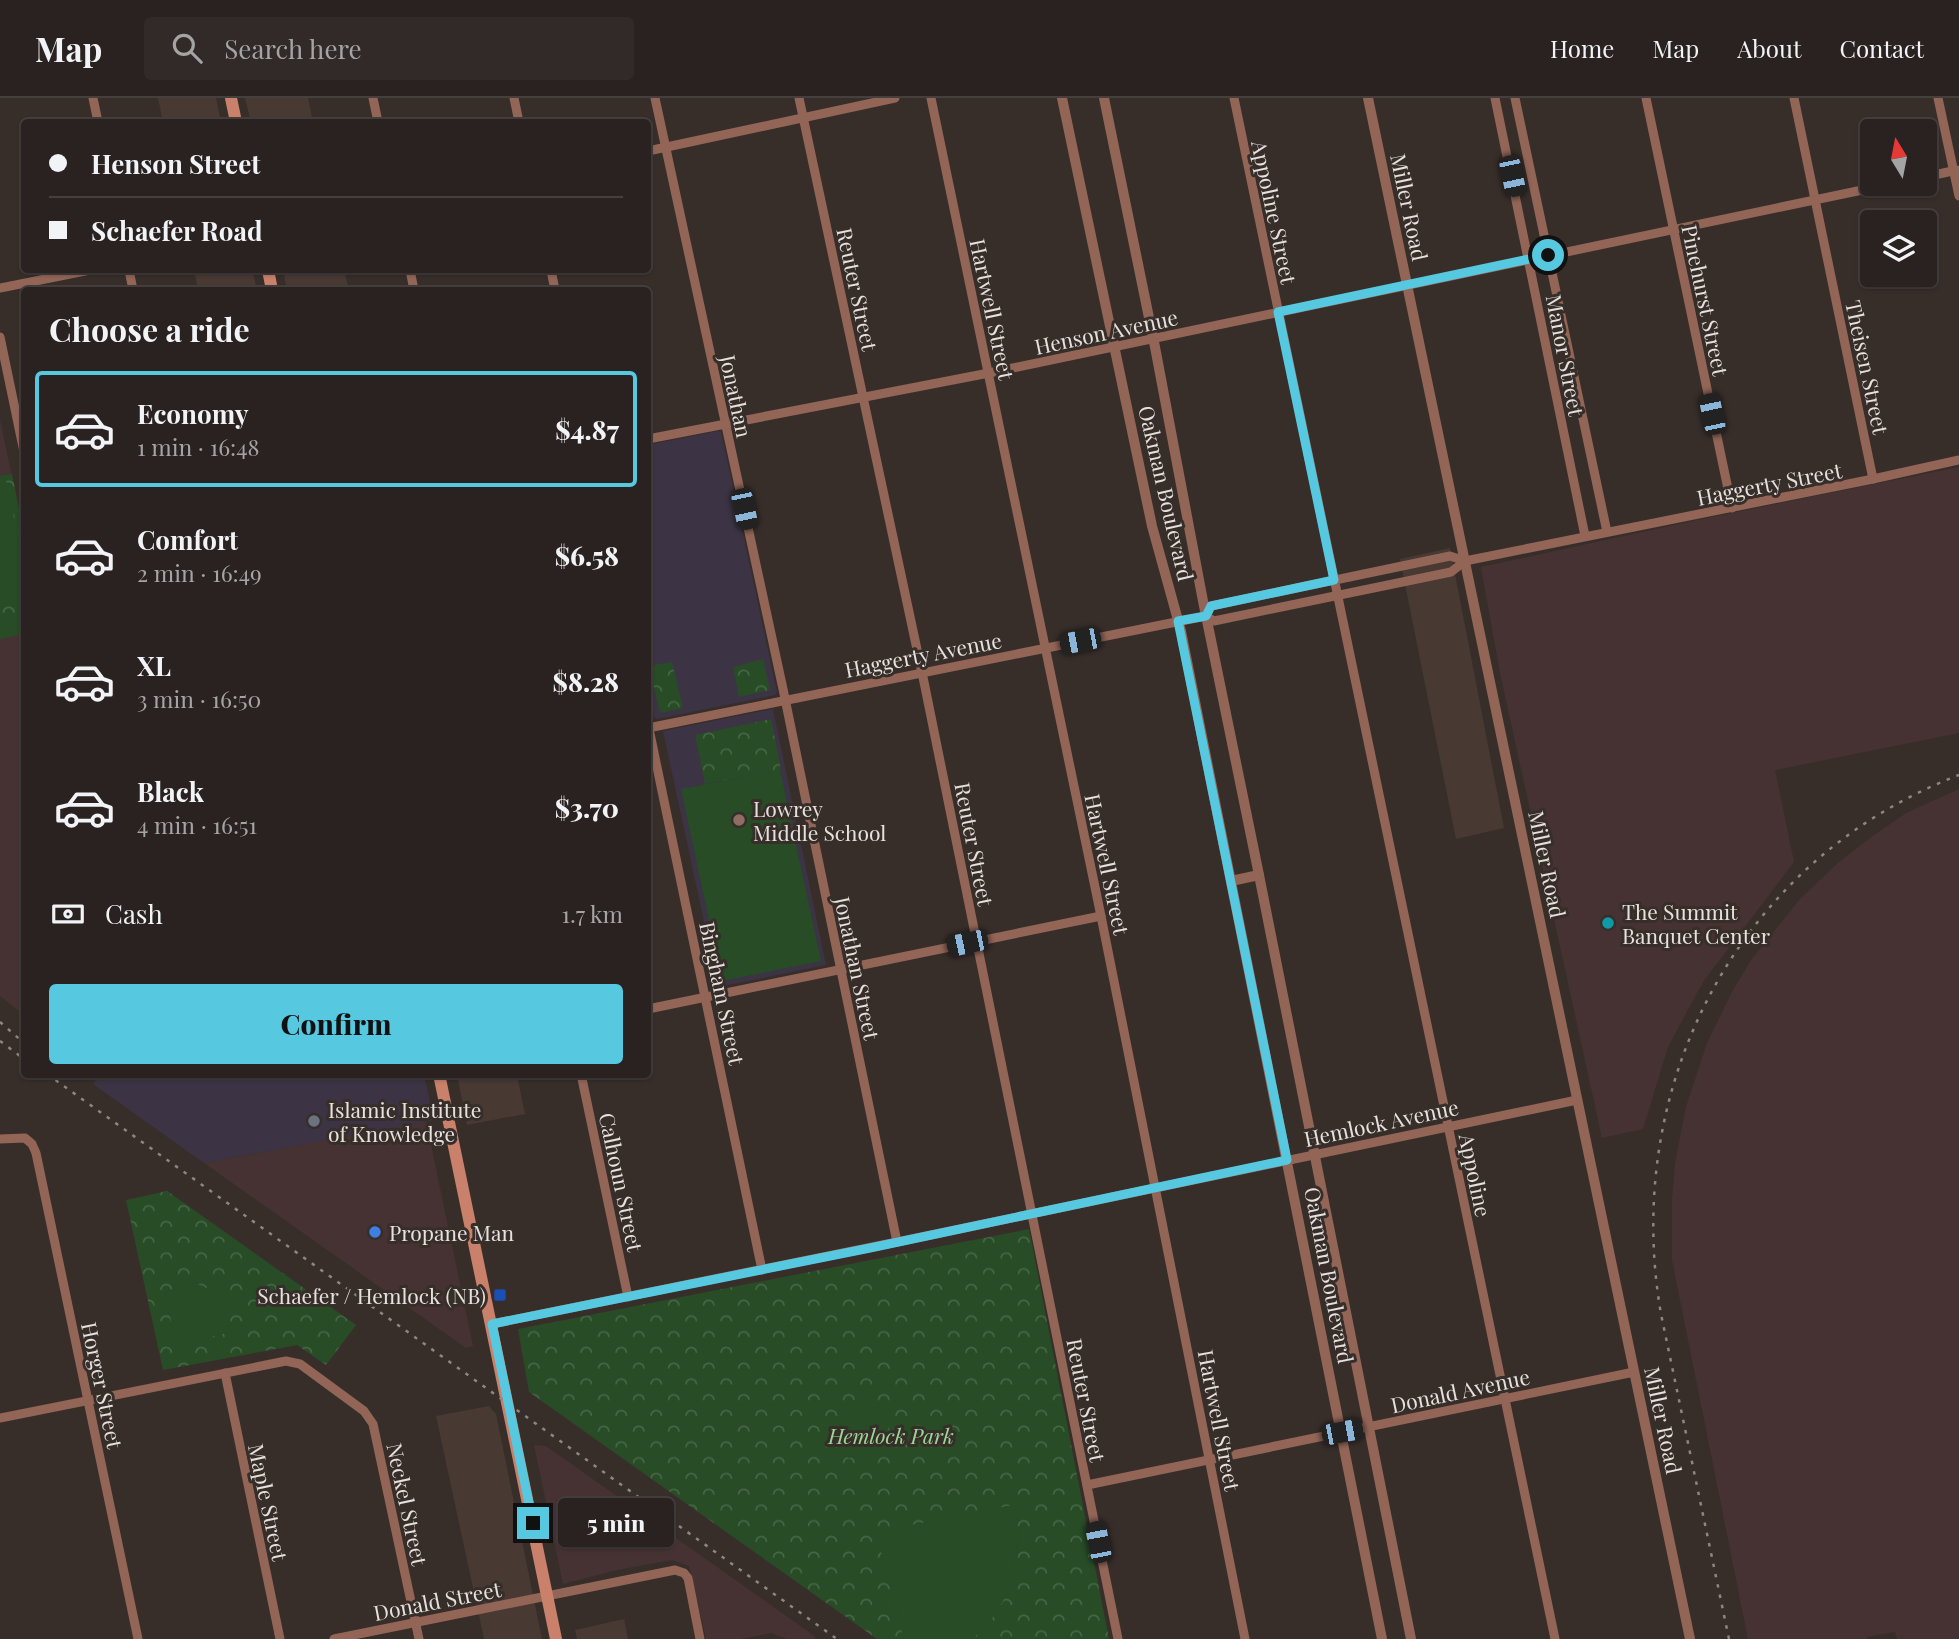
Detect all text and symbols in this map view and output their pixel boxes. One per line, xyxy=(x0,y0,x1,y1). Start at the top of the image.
search box xyxy=(144,17,634,80)
text: Map xyxy=(35,26,102,70)
icon: search xyxy=(168,29,206,67)
text: Search here xyxy=(224,31,362,66)
text: Home xyxy=(1550,32,1614,64)
text: Map xyxy=(1652,32,1699,64)
text: About xyxy=(1737,32,1801,64)
text: Contact xyxy=(1839,32,1924,64)
north arrow xyxy=(1860,119,1937,196)
map controls xyxy=(1860,119,1937,287)
street label: Appoline Street xyxy=(1246,137,1304,287)
text: Henson Street xyxy=(91,146,260,181)
street label: Miller Road xyxy=(1385,151,1435,263)
car xyxy=(1498,153,1527,199)
button: layers xyxy=(1860,210,1937,287)
text: Schaefer Road xyxy=(91,213,262,248)
street label: Pinehurst Street xyxy=(1676,222,1736,379)
street label: Reuter Street xyxy=(831,225,885,354)
street label: Hartwell Street xyxy=(964,236,1022,383)
route start xyxy=(1532,239,1564,271)
street label: Manor Street xyxy=(1541,292,1592,419)
street label: Theisen Street xyxy=(1840,297,1896,437)
street label: Henson Avenue xyxy=(1032,302,1180,360)
text: Choose a ride xyxy=(49,307,250,350)
street label: Jonathan xyxy=(714,351,759,440)
car xyxy=(1698,391,1727,437)
text: Economy xyxy=(137,396,248,431)
icon: car xyxy=(53,398,116,461)
street label: Oakman Boulevard xyxy=(1133,402,1201,584)
text: $4.87 xyxy=(555,412,619,447)
text: 1 min · 16:48 xyxy=(137,431,260,462)
street label: Haggerty Street xyxy=(1694,455,1845,511)
car xyxy=(730,486,759,532)
text: Comfort xyxy=(137,522,238,557)
icon: car xyxy=(53,524,116,587)
text: $6.58 xyxy=(555,538,619,573)
text: 2 min · 16:49 xyxy=(137,557,262,588)
street label: Haggerty Avenue xyxy=(842,625,1004,683)
car xyxy=(1058,627,1103,655)
text: XL xyxy=(137,648,171,683)
icon: car xyxy=(53,650,116,713)
text: $8.28 xyxy=(553,664,619,699)
text: 3 min · 16:50 xyxy=(137,683,261,714)
text: Black xyxy=(137,774,204,809)
icon: car xyxy=(53,776,116,839)
street label: Reuter Street xyxy=(949,780,1001,909)
text: $3.70 xyxy=(555,790,619,825)
street label: Hartwell Street xyxy=(1079,791,1137,938)
place label: Lowrey Middle School xyxy=(753,794,886,846)
street label: Miller Road xyxy=(1523,808,1573,920)
text: 4 min · 16:51 xyxy=(137,809,257,840)
marker: Lowrey Middle School xyxy=(731,812,747,828)
street label: Jonathan Street xyxy=(829,893,887,1043)
icon: cash xyxy=(49,895,87,933)
text: Cash xyxy=(105,896,163,931)
place label: The Summit Banquet Center xyxy=(1622,897,1771,949)
text: 1.7 km xyxy=(561,898,623,929)
marker: The Summit Banquet Center xyxy=(1600,915,1616,931)
street label: Bingham Street xyxy=(694,919,752,1068)
car xyxy=(945,928,990,958)
button: Confirm xyxy=(49,984,623,1064)
street label: Hemlock Avenue xyxy=(1301,1092,1461,1152)
place label: Islamic Institute of Knowledge xyxy=(328,1095,481,1147)
street label: Calhoun Street xyxy=(594,1110,650,1254)
marker: Islamic Institute of Knowledge xyxy=(306,1113,322,1129)
street label: Appoline xyxy=(1453,1130,1498,1219)
street label: Oakman Boulevard xyxy=(1299,1184,1361,1366)
place label: Propane Man xyxy=(389,1218,514,1246)
marker: Propane Man xyxy=(367,1224,383,1240)
place label: Schaefer / Hemlock (NB) xyxy=(257,1281,486,1309)
marker: Schaefer / Hemlock (NB) xyxy=(492,1287,508,1303)
street label: Horger Street xyxy=(76,1319,130,1451)
street label: Reuter Street xyxy=(1061,1336,1113,1465)
street label: Hartwell Street xyxy=(1193,1347,1248,1494)
street label: Donald Avenue xyxy=(1388,1362,1532,1418)
street label: Miller Road xyxy=(1639,1364,1689,1476)
car xyxy=(1320,1418,1365,1446)
park label: Hemlock Park xyxy=(827,1421,954,1449)
street label: Neckel Street xyxy=(381,1440,435,1568)
street label: Maple Street xyxy=(243,1441,295,1564)
callout: 5 min xyxy=(558,1498,673,1548)
route end xyxy=(517,1507,549,1539)
text: 5 min xyxy=(587,1507,645,1538)
car xyxy=(1084,1519,1113,1565)
street label: Donald Street xyxy=(371,1574,504,1626)

